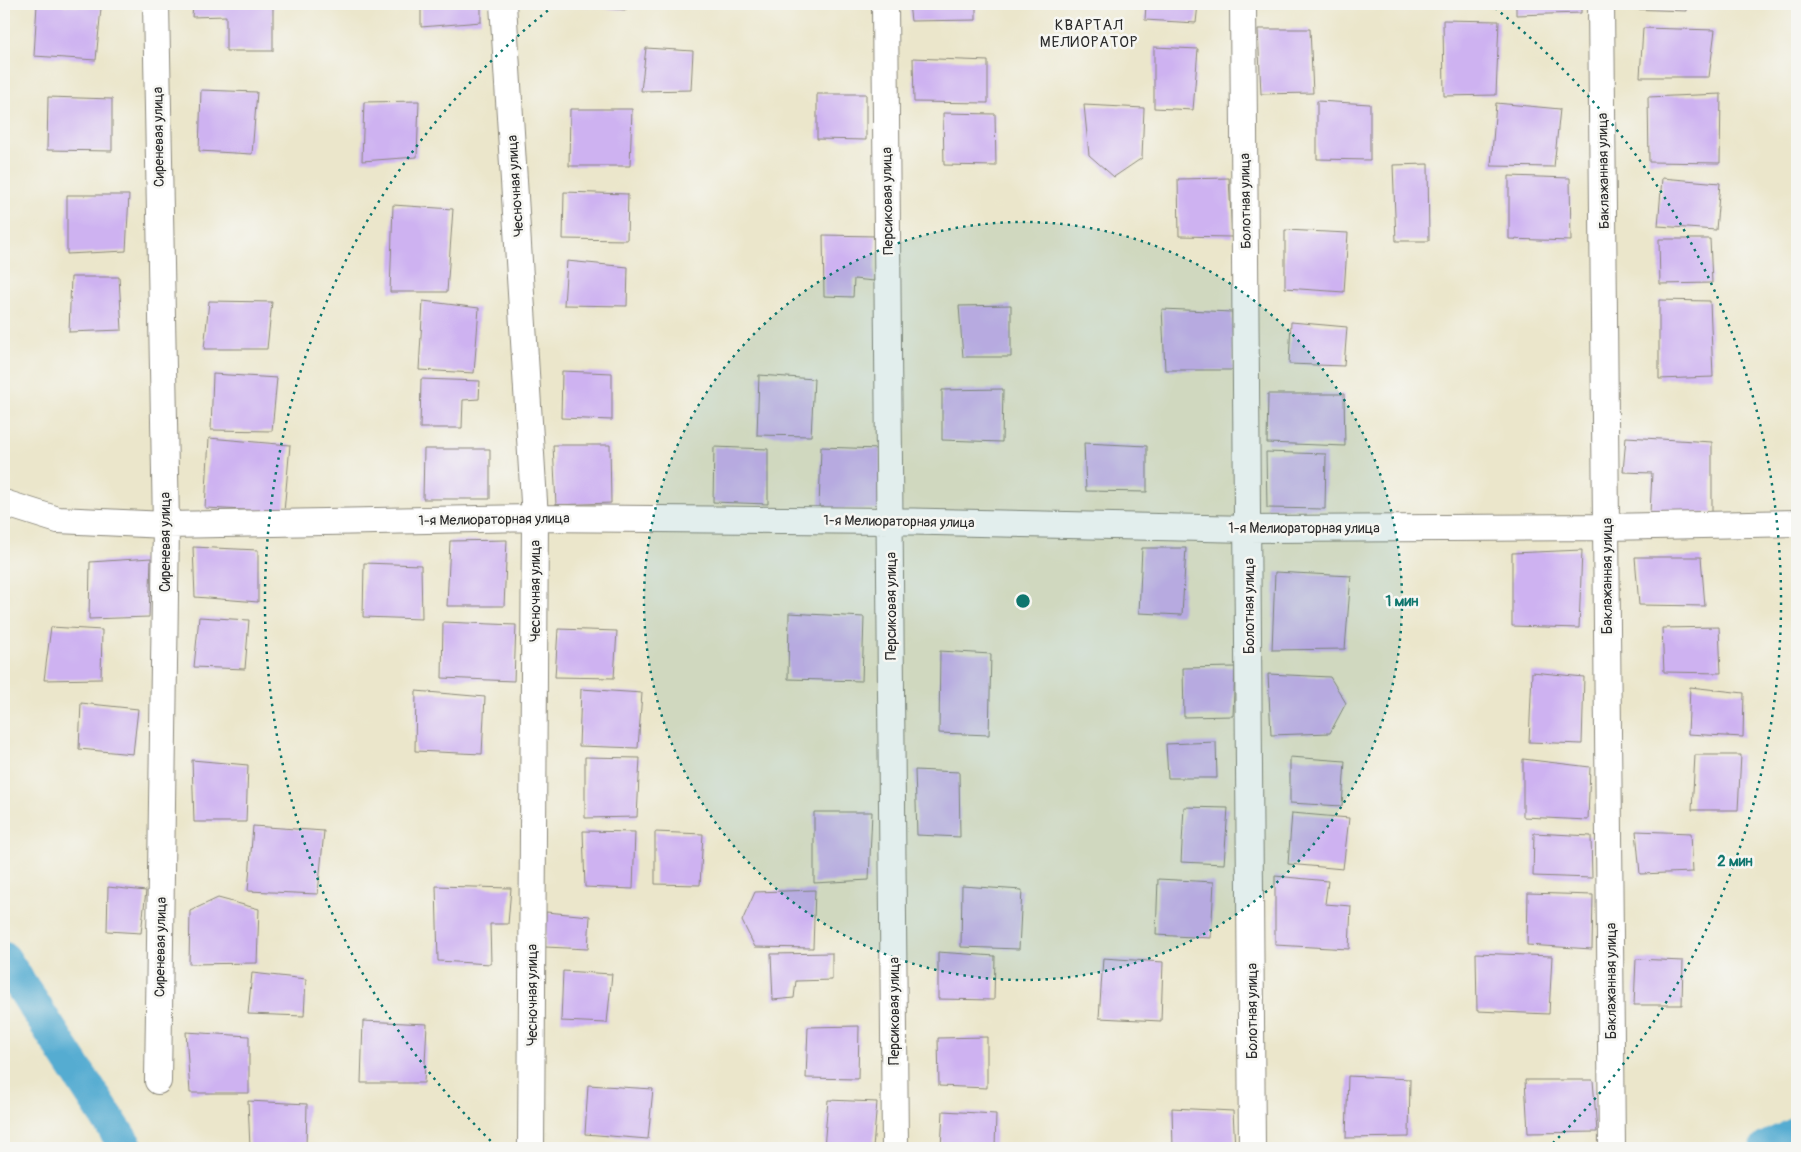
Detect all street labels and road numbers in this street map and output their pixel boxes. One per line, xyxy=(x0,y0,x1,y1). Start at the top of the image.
street label: Сиреневая улица xyxy=(149,87,168,187)
street label: Баклажанная улица xyxy=(1594,113,1613,229)
street label: Чесночная улица xyxy=(503,135,528,237)
street label: Персиковая улица xyxy=(878,147,897,255)
street label: Болотная улица xyxy=(1236,153,1255,249)
street label: Сиреневая улица xyxy=(157,492,174,592)
street label: 1-я Мелиораторная улица xyxy=(418,510,570,529)
street label: 1-я Мелиораторная улица xyxy=(823,512,975,531)
street label: Баклажанная улица xyxy=(1599,518,1616,634)
street label: 1-я Мелиораторная улица xyxy=(1228,520,1380,537)
street label: Чесночная улица xyxy=(527,540,544,642)
street label: Персиковая улица xyxy=(883,552,900,660)
street label: Болотная улица xyxy=(1241,558,1258,654)
street label: Сиреневая улица xyxy=(151,897,170,997)
street label: Баклажанная улица xyxy=(1603,923,1620,1039)
street label: Чесночная улица xyxy=(524,944,541,1046)
street label: Персиковая улица xyxy=(886,957,903,1065)
street label: Болотная улица xyxy=(1244,963,1261,1059)

